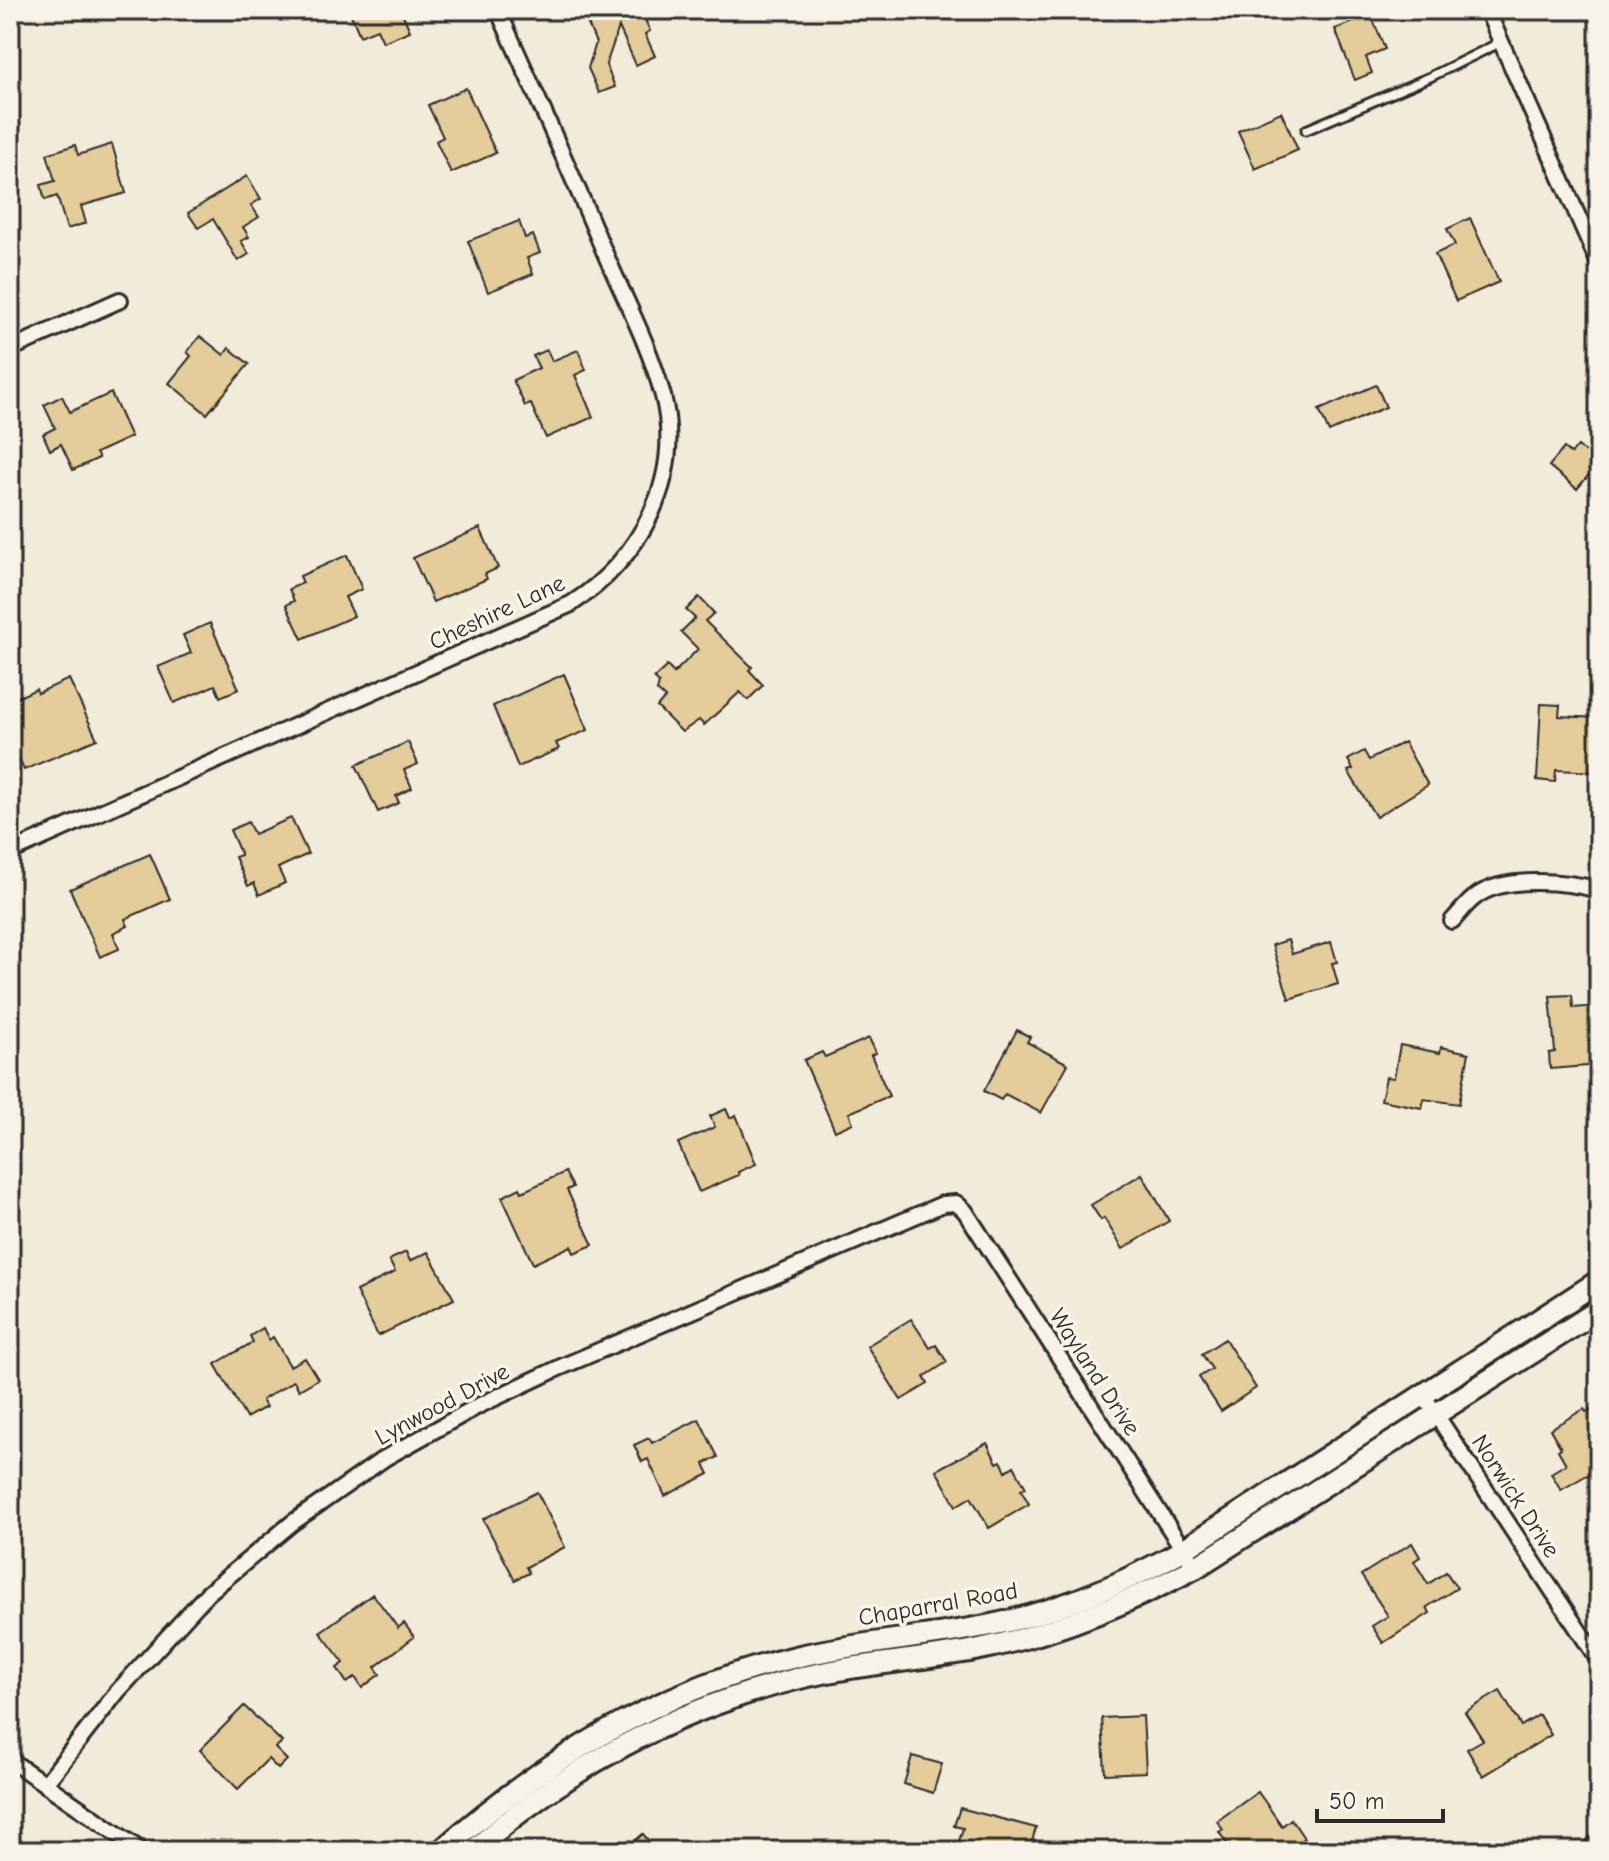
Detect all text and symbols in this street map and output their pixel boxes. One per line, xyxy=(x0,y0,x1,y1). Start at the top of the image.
street label: Cheshire Lane xyxy=(425,568,569,656)
street label: Wayland Drive xyxy=(1044,1303,1146,1441)
street label: Lynwood Drive xyxy=(370,1357,514,1451)
street label: Norwick Drive xyxy=(1466,1429,1566,1563)
street label: Chaparral Road xyxy=(856,1576,1020,1632)
scale bar xyxy=(1317,1773,1443,1823)
text: 50 m xyxy=(1329,1787,1385,1815)

